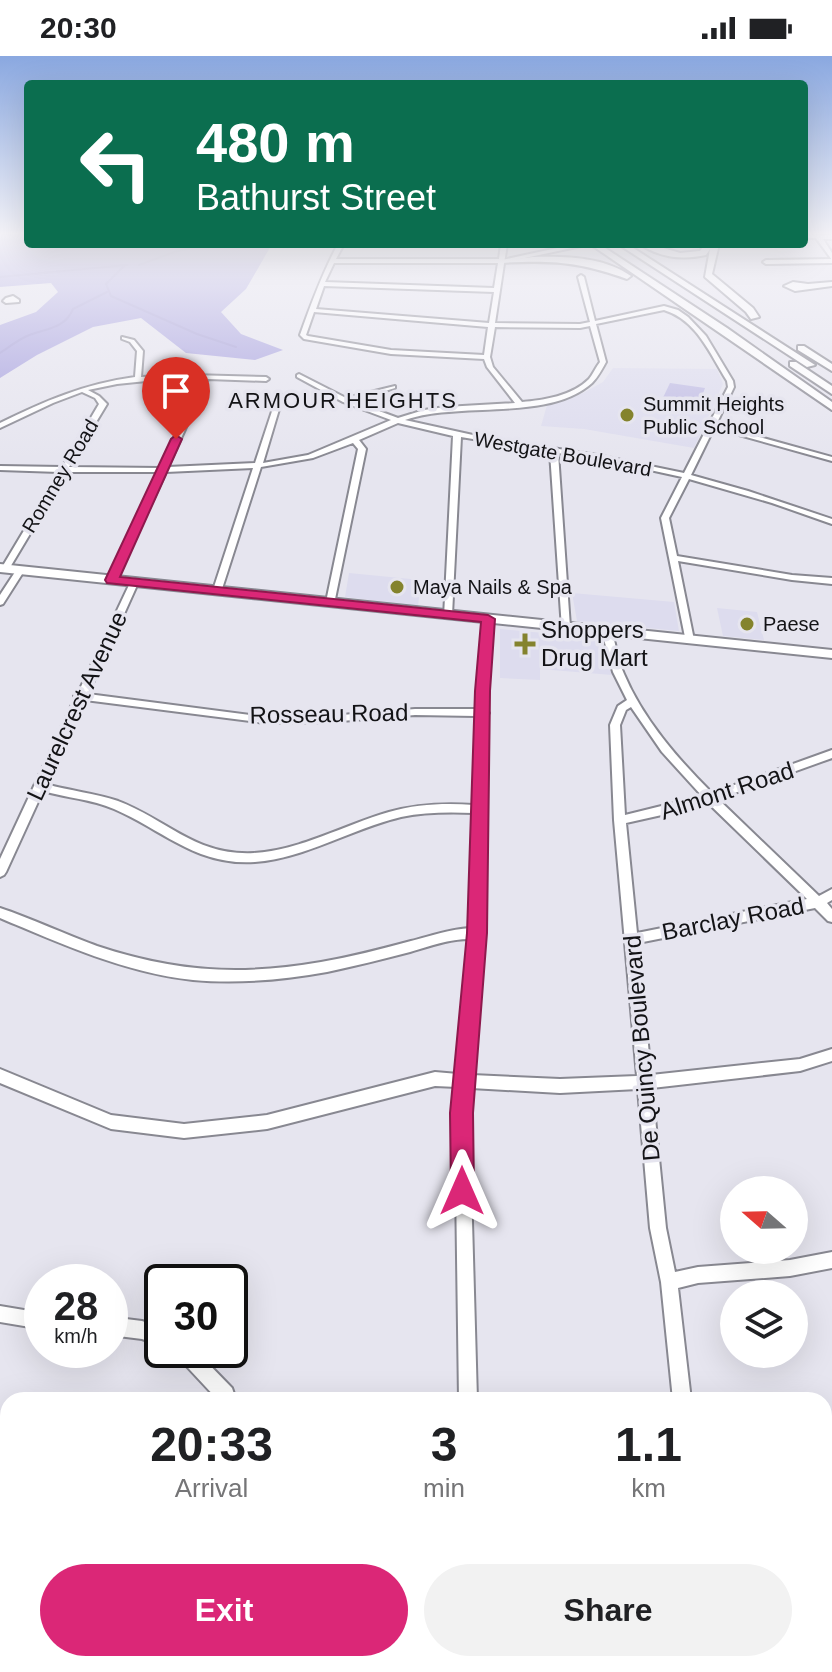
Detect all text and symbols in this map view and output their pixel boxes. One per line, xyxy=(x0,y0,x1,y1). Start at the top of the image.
text: 20:30 xyxy=(40,11,117,44)
text: 480 m xyxy=(196,111,355,174)
icon: left xyxy=(64,112,168,216)
text: Bathurst Street xyxy=(196,177,436,218)
pin xyxy=(142,357,210,439)
icon: arrive xyxy=(154,369,198,413)
district label: ARMOUR HEIGHTS xyxy=(228,388,458,413)
place label: Summit Heights Public School xyxy=(643,393,784,438)
marker: Summit Heights Public School xyxy=(618,406,636,424)
street label: Romney Road xyxy=(18,416,102,536)
street label: Westgate Boulevard xyxy=(473,428,653,480)
place label: Maya Nails & Spa xyxy=(413,576,573,598)
marker: Maya Nails & Spa xyxy=(388,578,406,596)
street label: Laurelcrest Avenue xyxy=(21,607,132,804)
place label: Paese xyxy=(763,613,820,635)
marker: Paese xyxy=(738,615,756,633)
place label: Shoppers Drug Mart xyxy=(541,616,648,671)
marker: Shoppers Drug Mart xyxy=(516,635,534,653)
street label: Rosseau Road xyxy=(249,699,409,728)
street label: Almont Road xyxy=(657,756,797,825)
street label: Barclay Road xyxy=(660,892,806,946)
street label: De Quincy Boulevard xyxy=(618,934,665,1162)
position arrow xyxy=(420,1149,504,1233)
north arrow xyxy=(720,1176,808,1264)
map controls xyxy=(720,1176,808,1368)
speed limit sign: 30 xyxy=(144,1264,248,1368)
button: layers xyxy=(720,1280,808,1368)
text: 28 xyxy=(54,1284,98,1328)
text: km/h xyxy=(54,1325,98,1347)
text: 20:33 xyxy=(150,1418,273,1471)
text: 3 xyxy=(431,1418,457,1471)
text: 1.1 xyxy=(615,1418,682,1471)
text: Arrival xyxy=(175,1473,248,1503)
text: min xyxy=(423,1473,465,1503)
text: km xyxy=(631,1473,666,1503)
button: Exit xyxy=(40,1564,408,1656)
button: Share xyxy=(424,1564,792,1656)

